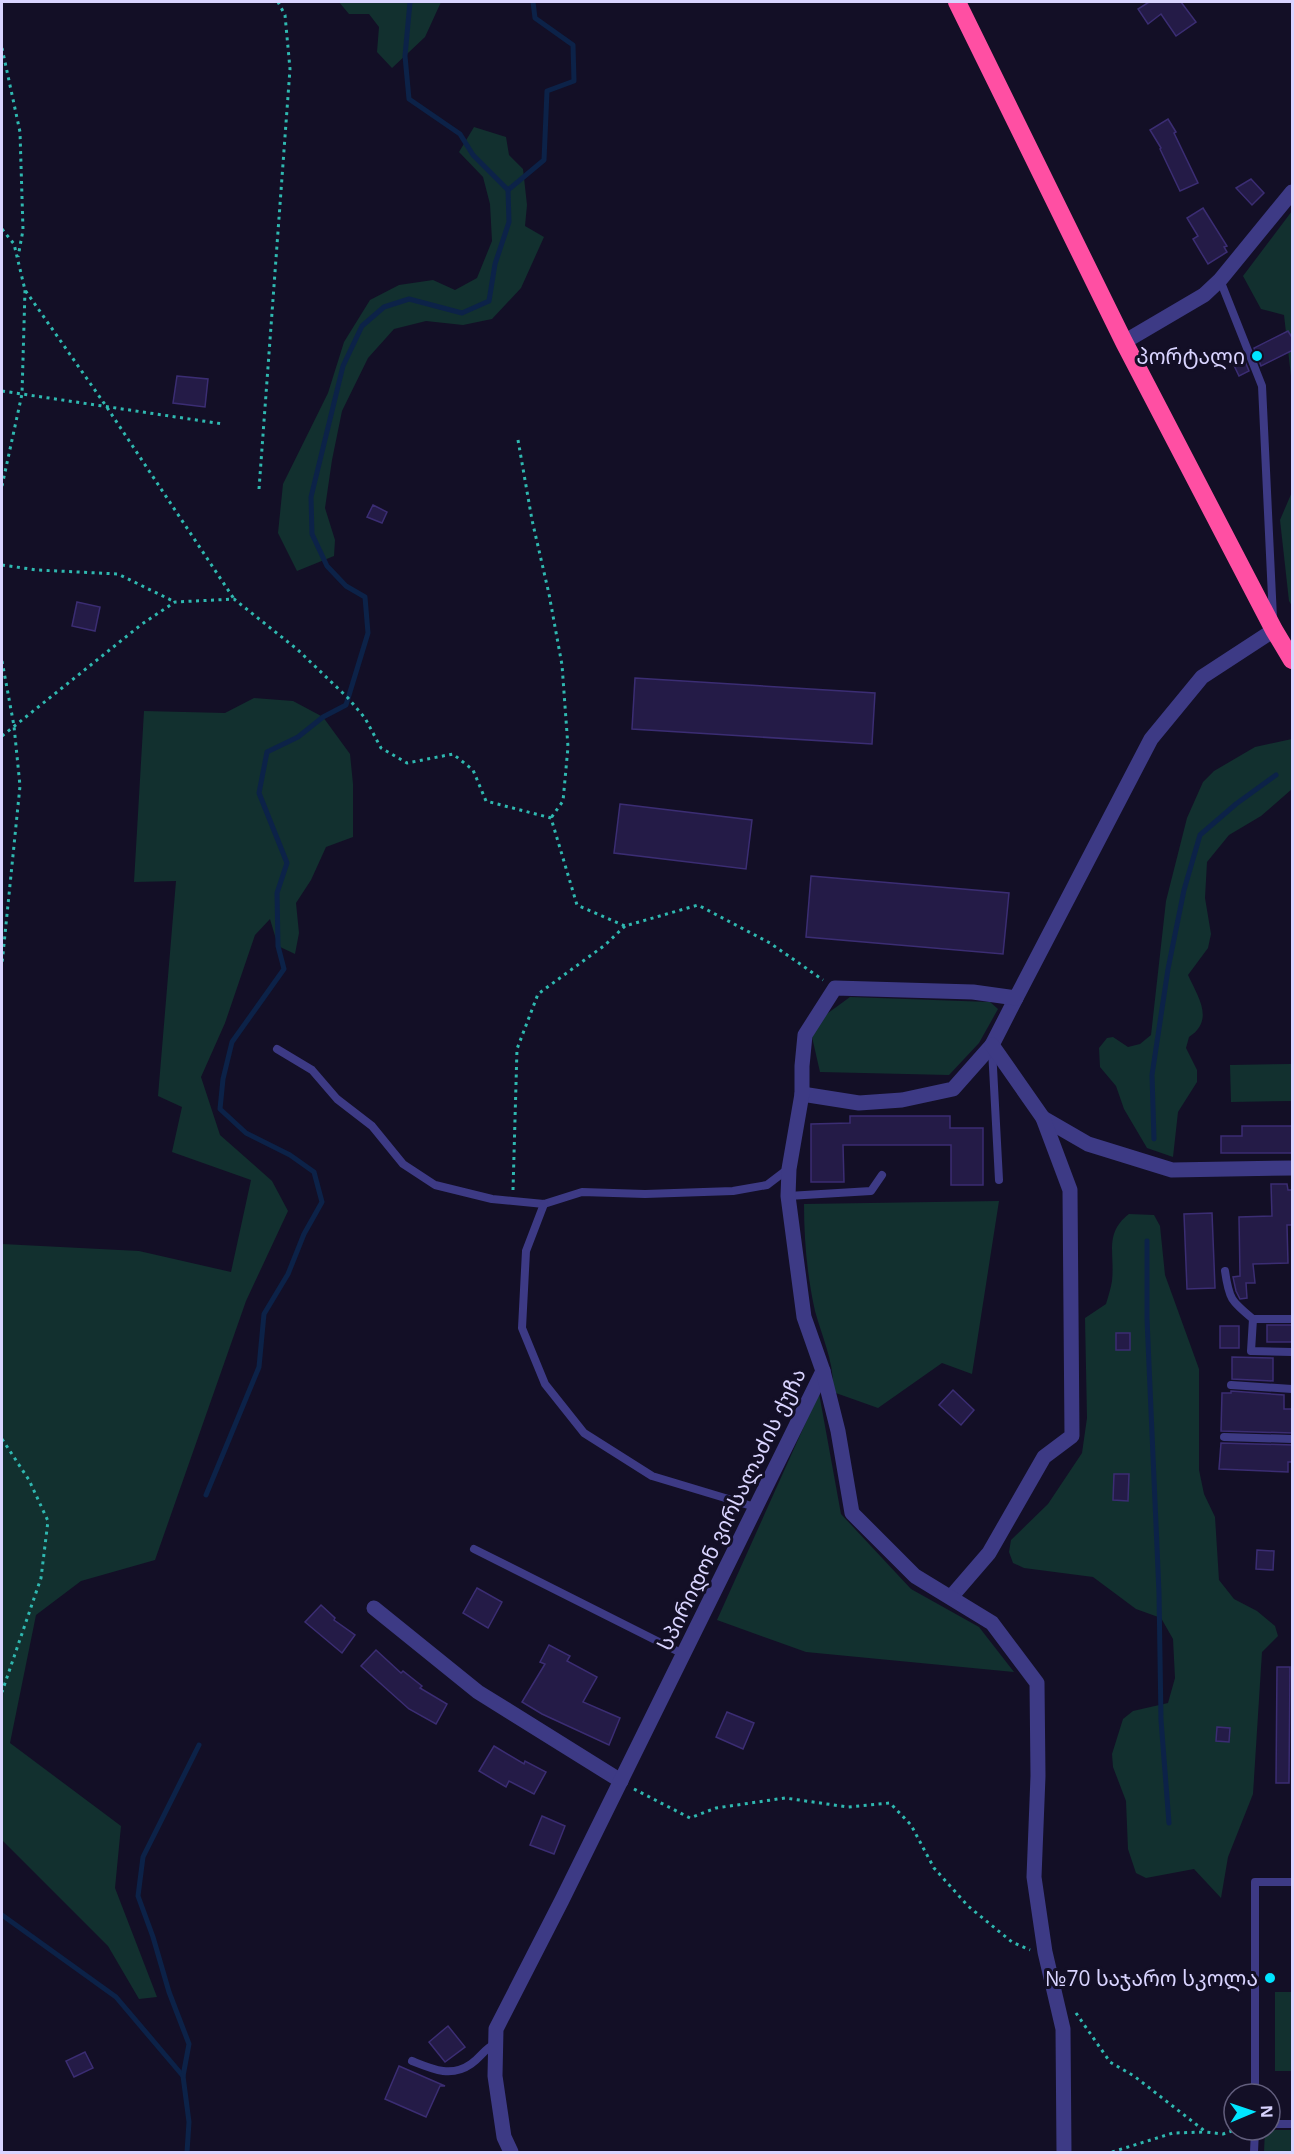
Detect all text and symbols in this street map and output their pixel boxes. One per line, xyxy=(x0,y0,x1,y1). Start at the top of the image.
place label: პორტალი xyxy=(1137,342,1245,370)
marker: პორტალი xyxy=(1250,349,1264,363)
street label: სპირიდონ ვირსალაძის ქუჩა xyxy=(650,1363,812,1655)
place label: №70 საჯარო სკოლა xyxy=(1045,1964,1258,1992)
marker: №70 საჯარო სკოლა xyxy=(1263,1971,1277,1985)
north arrow xyxy=(1222,2082,1282,2142)
text: N xyxy=(1256,2105,1278,2118)

